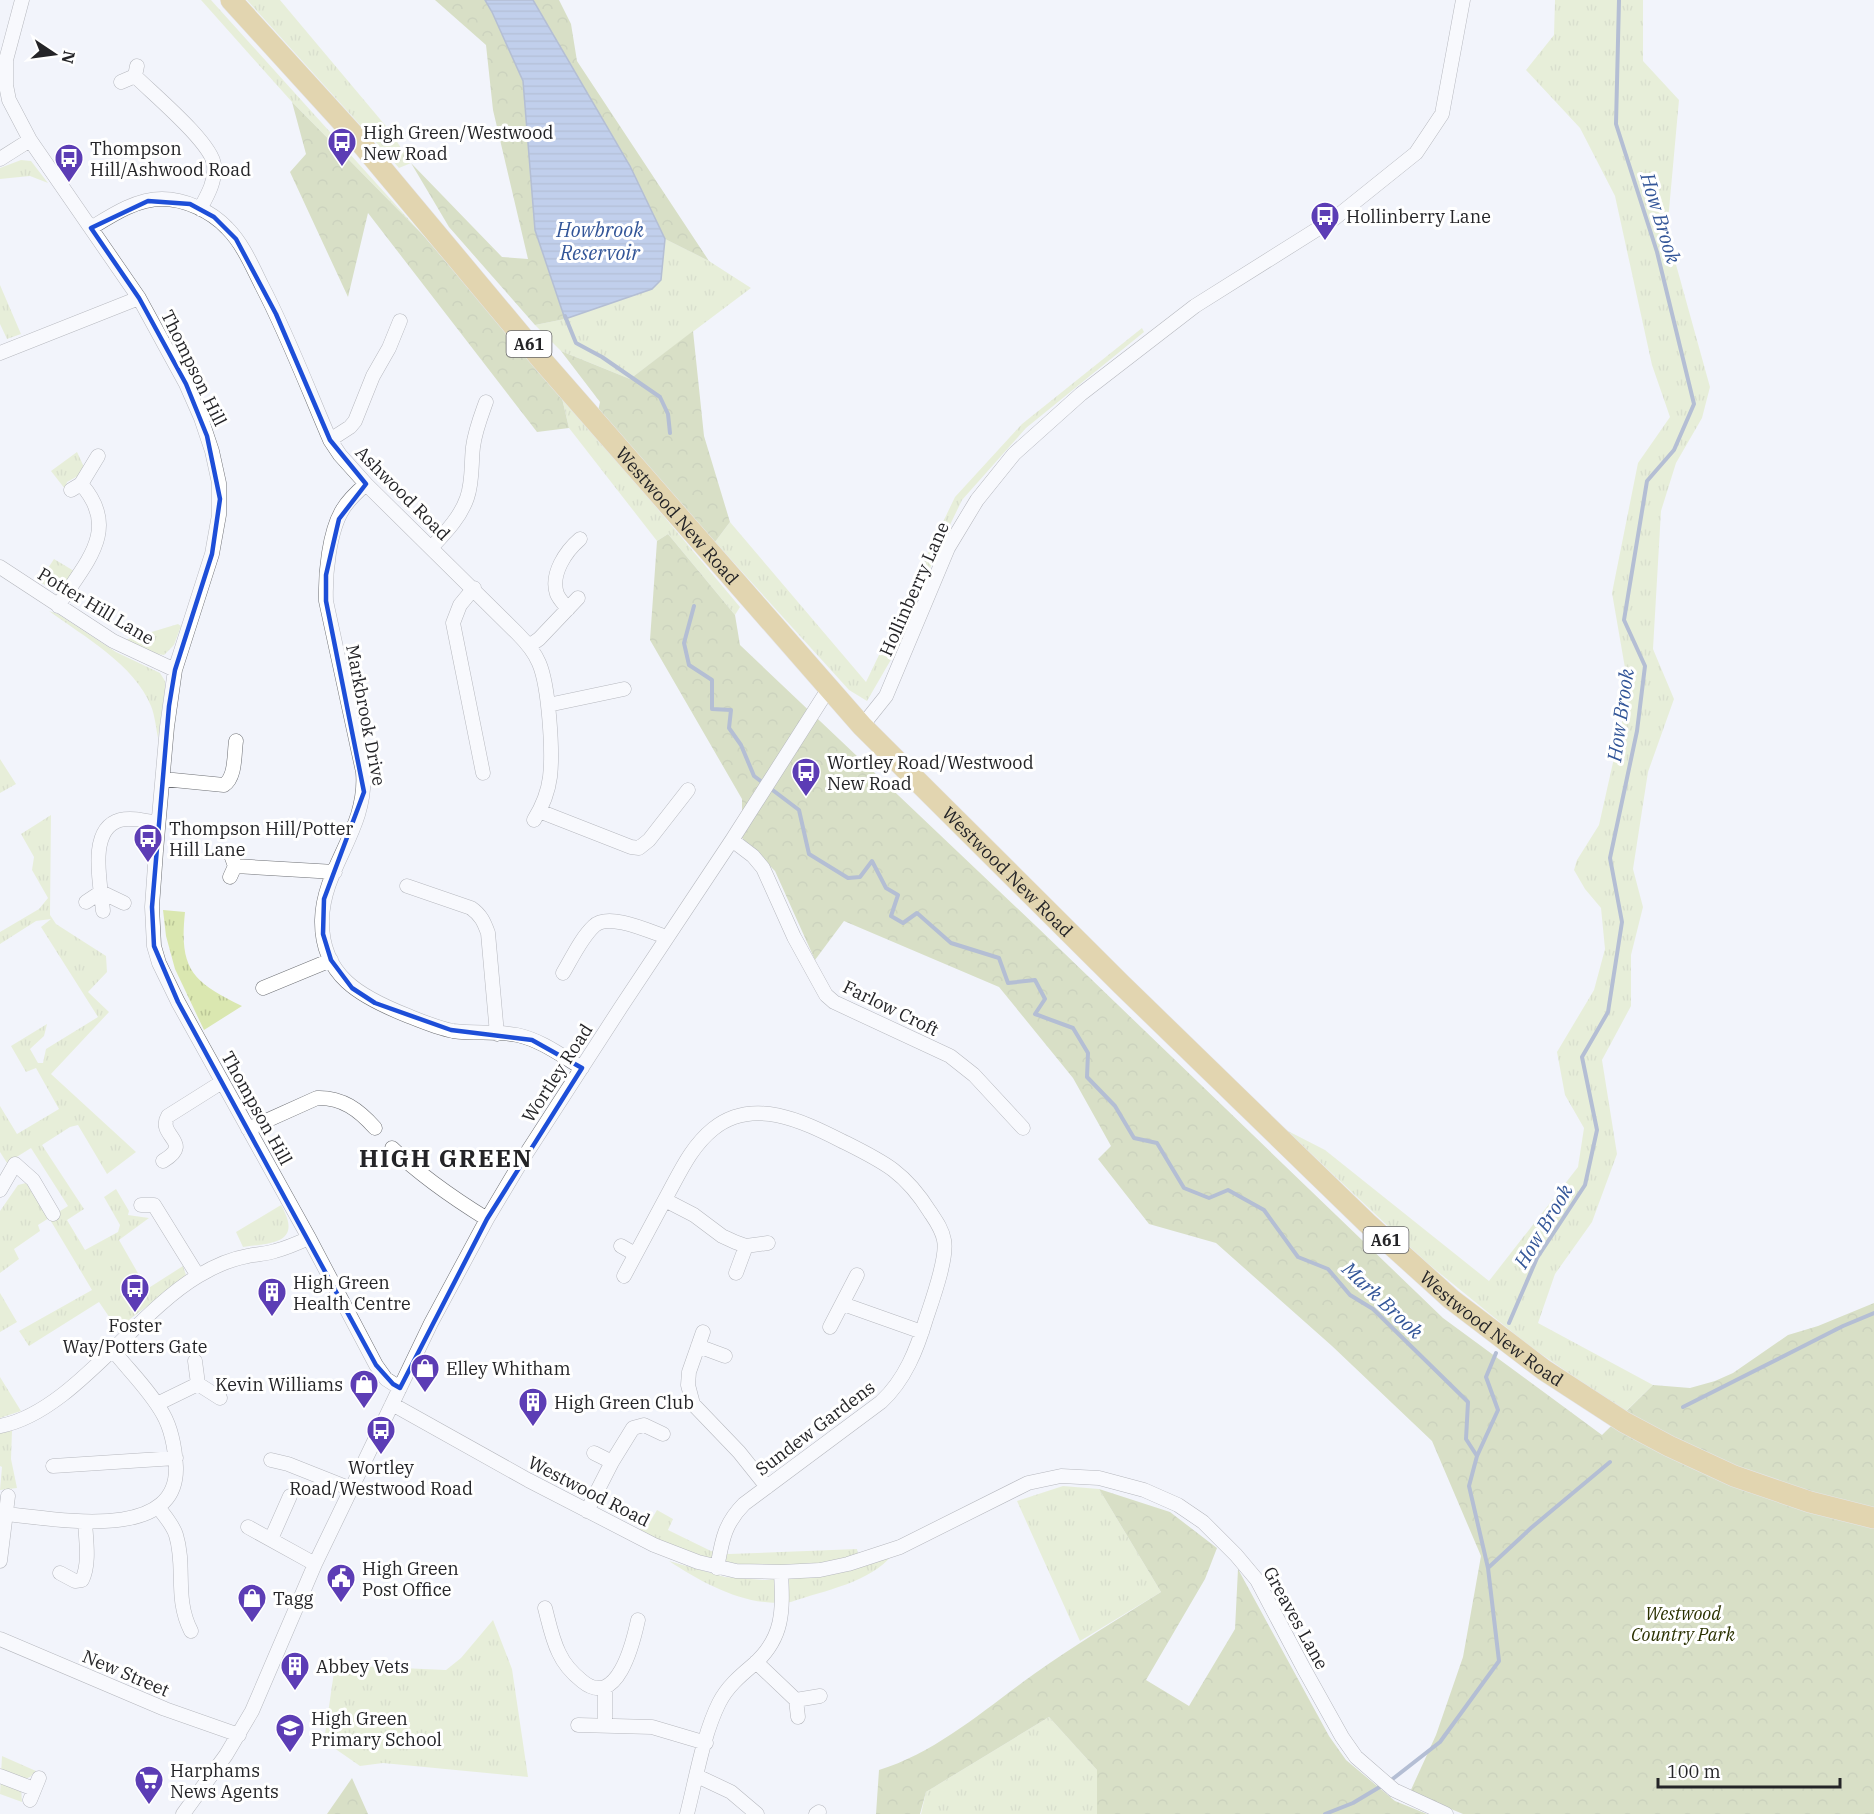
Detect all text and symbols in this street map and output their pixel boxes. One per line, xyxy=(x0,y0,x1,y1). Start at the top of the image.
north arrow xyxy=(24,24,84,84)
text: N xyxy=(57,49,80,66)
place label: High Green/Westwood New Road xyxy=(363,121,554,165)
bus stop icon: High Green/Westwood New Road xyxy=(326,126,358,168)
place label: Thompson Hill/Ashwood Road xyxy=(90,137,251,181)
bus stop icon: Thompson Hill/Ashwood Road xyxy=(53,142,85,184)
water label: How Brook xyxy=(1634,168,1688,267)
bus stop icon: Hollinberry Lane xyxy=(1309,200,1341,242)
place label: Hollinberry Lane xyxy=(1346,205,1491,228)
water label: Howbrook Reservoir xyxy=(555,216,644,266)
street label: Thompson Hill xyxy=(156,306,232,430)
road number: A61 xyxy=(506,331,552,357)
street label: Ashwood Road xyxy=(351,441,455,545)
street label: Westwood New Road xyxy=(611,442,744,589)
street label: Hollinberry Lane xyxy=(874,518,954,660)
street label: Potter Hill Lane xyxy=(34,562,158,650)
street label: Markbrook Drive xyxy=(341,642,391,788)
water label: How Brook xyxy=(1600,666,1640,764)
place label: Wortley Road/Westwood New Road xyxy=(827,751,1034,795)
bus stop icon: Wortley Road/Westwood New Road xyxy=(790,756,822,798)
street label: Westwood New Road xyxy=(938,801,1078,942)
place label: Thompson Hill/Potter Hill Lane xyxy=(169,817,353,861)
bus stop icon: Thompson Hill/Potter Hill Lane xyxy=(132,822,164,864)
street label: Farlow Croft xyxy=(839,975,943,1041)
street label: Wortley Road xyxy=(517,1019,597,1127)
street label: Thompson Hill xyxy=(216,1047,298,1169)
district label: HIGH GREEN xyxy=(359,1142,533,1174)
water label: How Brook xyxy=(1507,1179,1579,1274)
road number: A61 xyxy=(1364,1227,1408,1253)
water label: Mark Brook xyxy=(1336,1255,1430,1345)
street label: Westwood New Road xyxy=(1415,1265,1568,1391)
place label: High Green Health Centre xyxy=(293,1271,411,1315)
bus stop icon: Foster Way/Potters Gate xyxy=(119,1272,151,1314)
building icon: High Green Health Centre xyxy=(256,1276,288,1318)
place label: Foster Way/Potters Gate xyxy=(63,1314,207,1358)
shop icon: Elley Whitham xyxy=(409,1352,441,1394)
place label: Elley Whitham xyxy=(446,1357,571,1380)
shop icon: Kevin Williams xyxy=(348,1368,380,1410)
place label: Kevin Williams xyxy=(215,1373,343,1396)
street label: Sundew Gardens xyxy=(751,1376,879,1480)
building icon: High Green Club xyxy=(517,1386,549,1428)
place label: High Green Club xyxy=(554,1391,694,1414)
bus stop icon: Wortley Road/Westwood Road xyxy=(365,1414,397,1456)
street label: Westwood Road xyxy=(524,1450,654,1532)
place label: Wortley Road/Westwood Road xyxy=(289,1456,473,1500)
place label: High Green Post Office xyxy=(362,1557,459,1601)
public building icon: High Green Post Office xyxy=(325,1562,357,1604)
street label: Greaves Lane xyxy=(1258,1563,1334,1673)
shop icon: Tagg xyxy=(236,1582,268,1624)
place label: Tagg xyxy=(273,1587,314,1610)
park label: Westwood Country Park xyxy=(1631,1602,1735,1646)
street label: New Street xyxy=(79,1644,173,1702)
building icon: Abbey Vets xyxy=(279,1650,311,1692)
place label: Abbey Vets xyxy=(316,1655,409,1678)
place label: High Green Primary School xyxy=(311,1707,442,1751)
school or university icon: High Green Primary School xyxy=(274,1712,306,1754)
scale bar xyxy=(1658,1751,1840,1789)
place label: Harphams News Agents xyxy=(170,1759,279,1803)
text: 100 m xyxy=(1667,1760,1721,1783)
supermarket icon: Harphams News Agents xyxy=(133,1764,165,1806)

